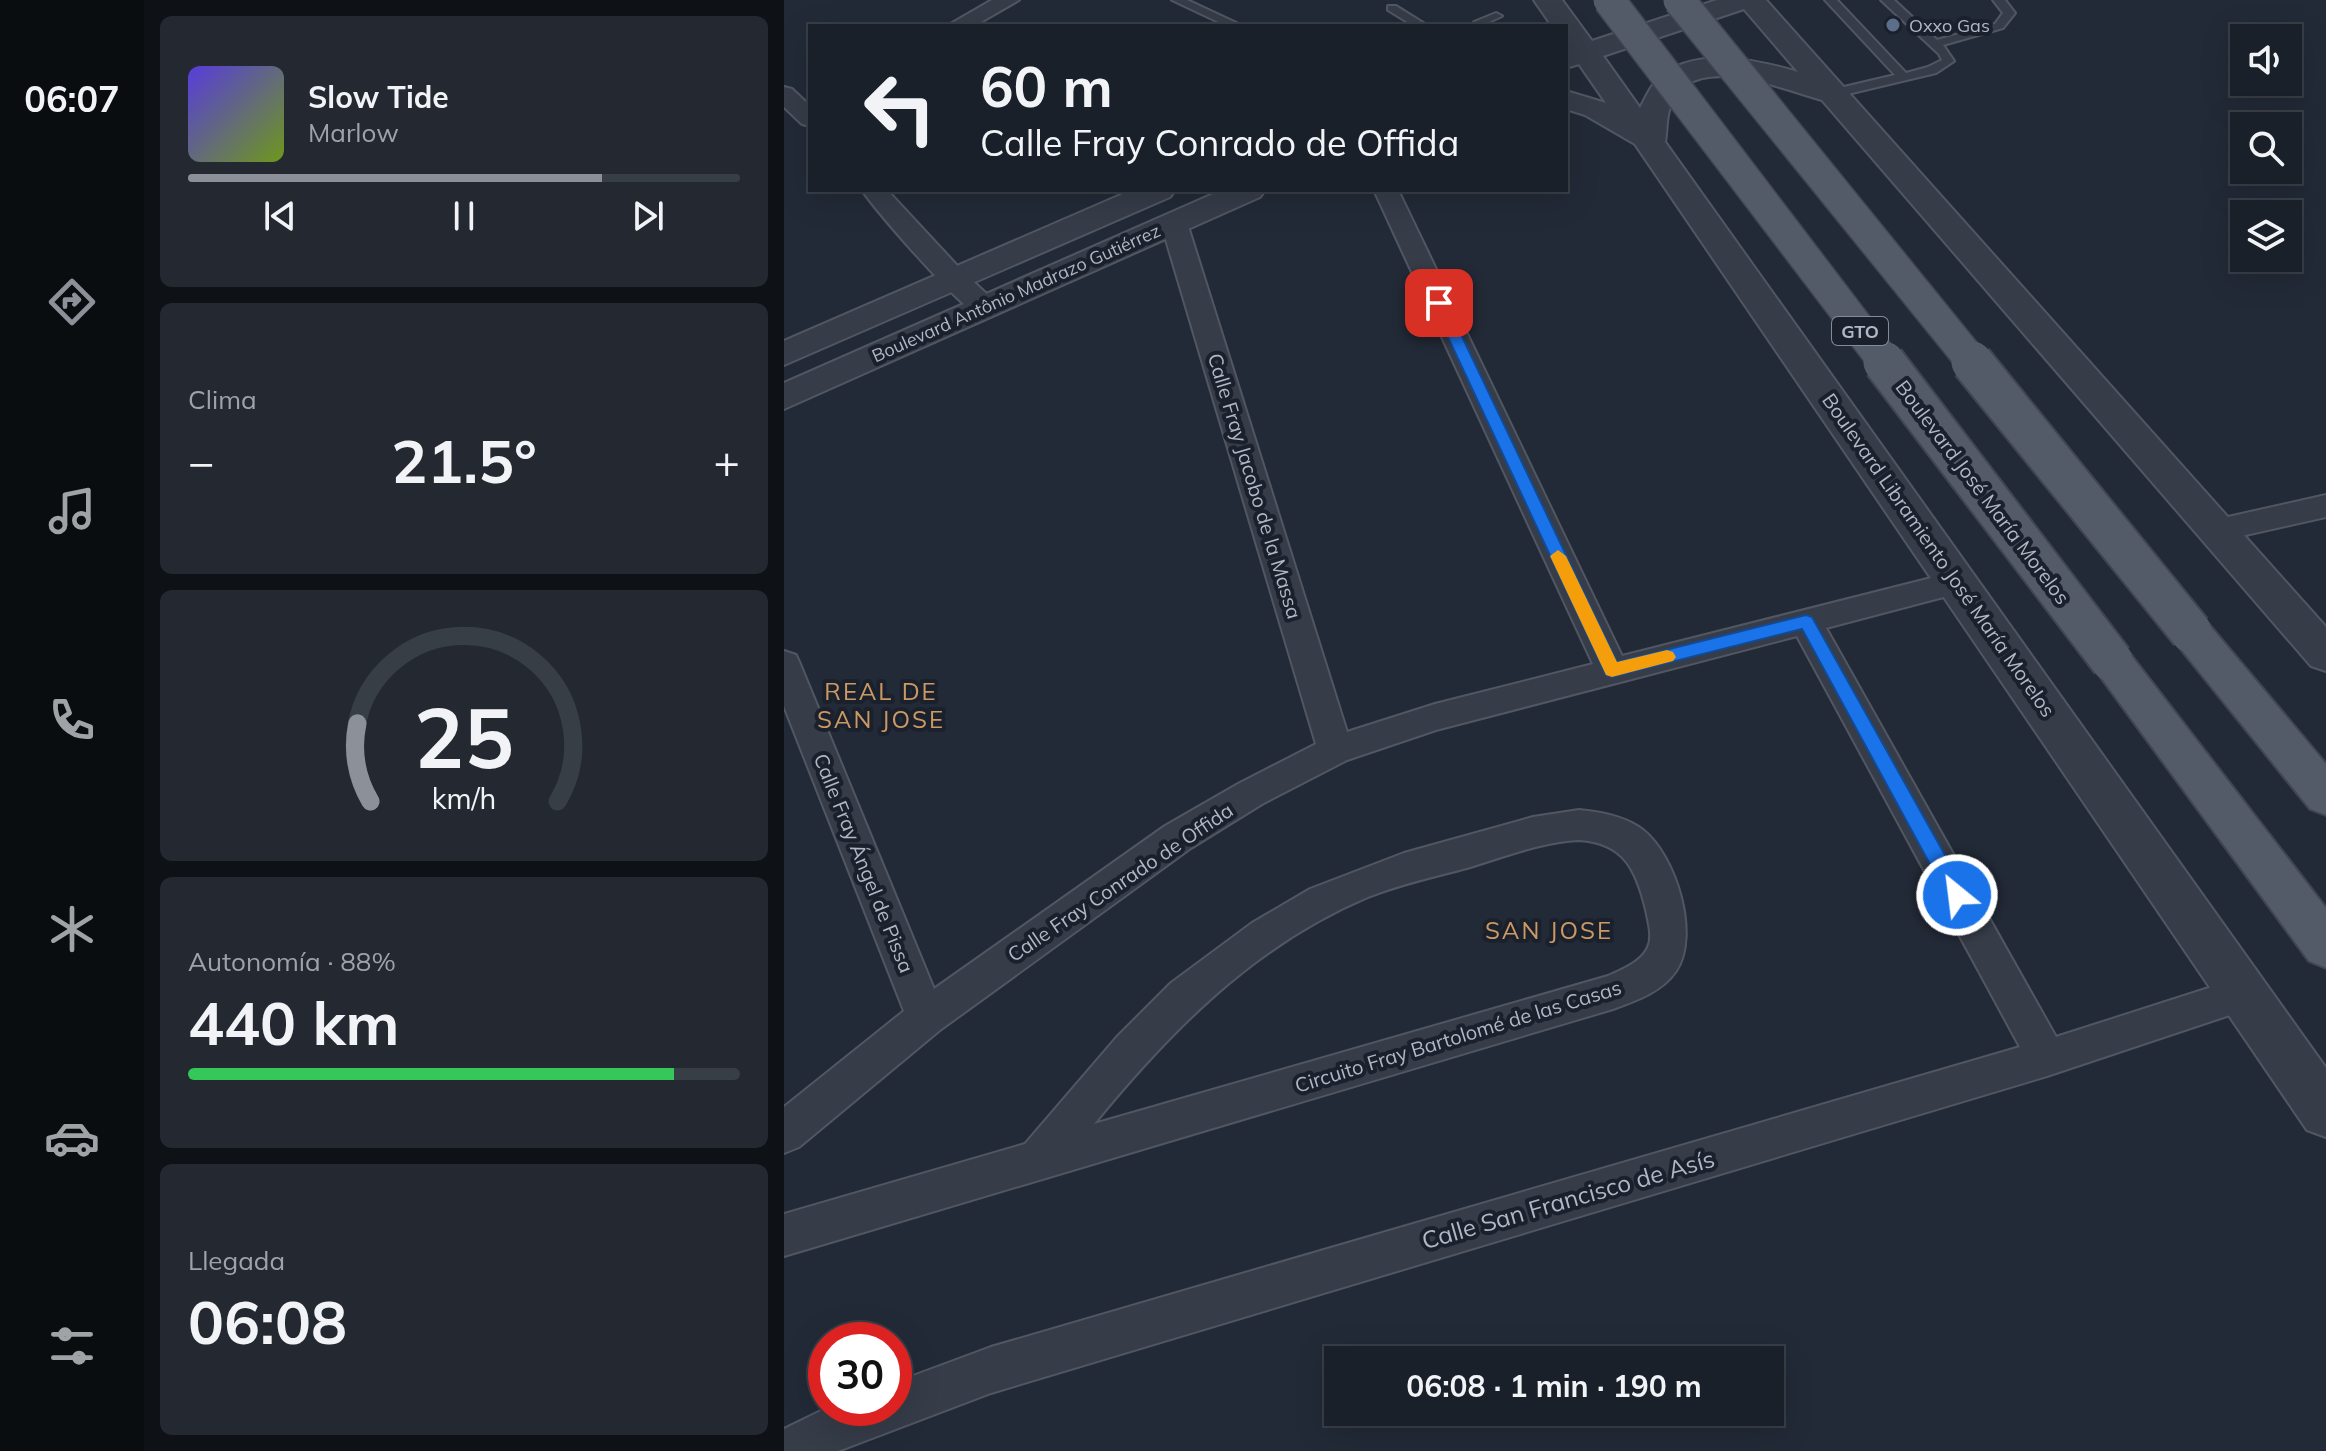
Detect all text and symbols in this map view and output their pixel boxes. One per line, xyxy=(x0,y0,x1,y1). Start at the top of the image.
place label: Oxxo Gas xyxy=(1909,14,1990,37)
marker: Oxxo Gas xyxy=(1884,16,1902,34)
map controls xyxy=(2230,24,2302,272)
button: sound xyxy=(2230,24,2302,96)
text: 60 m xyxy=(980,51,1113,121)
icon: left xyxy=(848,56,952,160)
text: 06:07 xyxy=(24,76,120,121)
text: Slow Tide xyxy=(308,78,449,116)
button: search xyxy=(2230,112,2302,184)
text: Marlow xyxy=(308,116,399,149)
text: Calle Fray Conrado de Offida xyxy=(980,120,1459,165)
icon: previous xyxy=(258,194,302,238)
icon: pause xyxy=(442,194,486,238)
icon: next xyxy=(626,194,670,238)
button: layers xyxy=(2230,200,2302,272)
street label: Boulevard Antônio Madrazo Gutiérrez xyxy=(868,219,1164,367)
pin xyxy=(1405,269,1473,337)
icon: directions xyxy=(44,274,100,330)
icon: arrive xyxy=(1417,281,1461,325)
road number: GTO xyxy=(1832,317,1888,345)
street label: Calle Fray Jacobo de la Massa xyxy=(1203,350,1307,622)
street label: Boulevard José María Morelos xyxy=(1891,375,2075,609)
text: Clima xyxy=(188,383,257,416)
street label: Boulevard Libramiento José María Morelos xyxy=(1817,388,2061,722)
text: 21.5° xyxy=(391,423,537,498)
text: − xyxy=(188,434,214,489)
text: + xyxy=(714,434,740,489)
icon: music xyxy=(44,483,100,539)
district label: REAL DE SAN JOSE xyxy=(817,676,945,734)
text: 25 xyxy=(414,683,514,788)
icon: phone xyxy=(44,692,100,748)
street label: Calle Fray Ángel de Pissa xyxy=(809,750,919,976)
text: km/h xyxy=(432,780,496,816)
street label: Calle Fray Conrado de Offida xyxy=(1003,797,1237,967)
position arrow xyxy=(1915,853,1999,937)
icon: climate xyxy=(44,901,100,957)
district label: SAN JOSE xyxy=(1485,915,1613,945)
text: Autonomía · 88% xyxy=(188,945,396,978)
street label: Circuito Fray Bartolomé de las Casas xyxy=(1292,974,1624,1098)
text: 440 km xyxy=(188,985,400,1060)
icon: car xyxy=(44,1110,100,1166)
street label: Calle San Francisco de Asís xyxy=(1418,1143,1718,1255)
text: Llegada xyxy=(188,1244,285,1277)
text: 06:08 xyxy=(188,1284,347,1359)
icon: filters xyxy=(44,1318,100,1374)
speed limit sign: 30 xyxy=(808,1322,912,1426)
text: 06:08 · 1 min · 190 m xyxy=(1406,1367,1702,1405)

